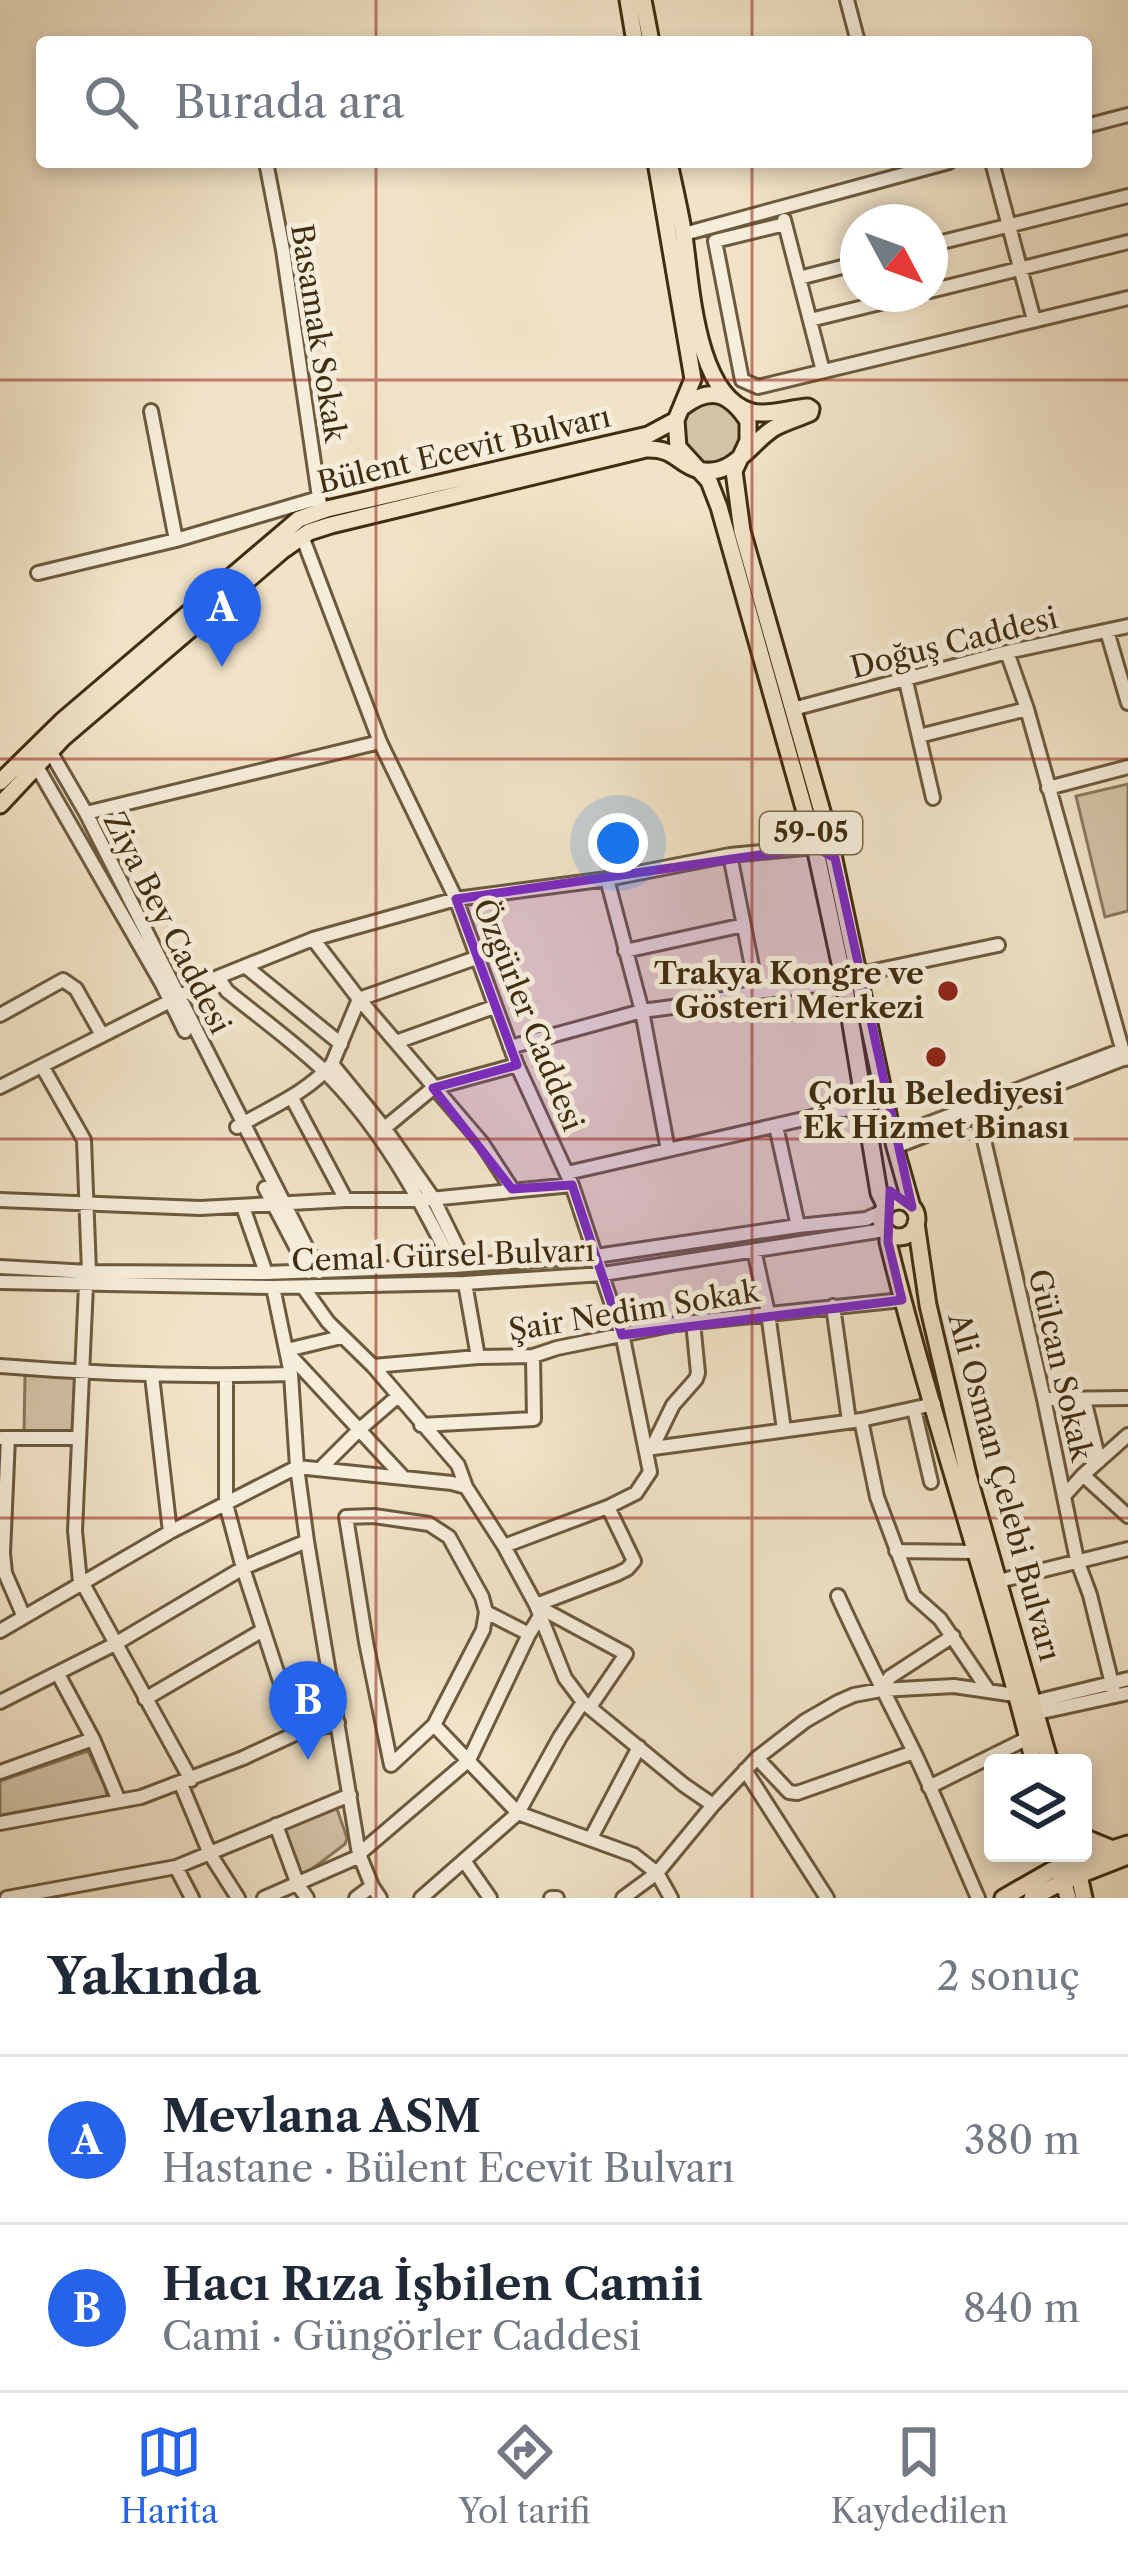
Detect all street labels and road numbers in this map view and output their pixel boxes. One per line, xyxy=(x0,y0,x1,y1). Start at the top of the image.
street label: Basamak Sokak xyxy=(283,221,354,446)
street label: Bülent Ecevit Bulvarı xyxy=(314,398,614,501)
street label: Doğuş Caddesi xyxy=(846,599,1061,686)
street label: Ziya Bey Caddesi xyxy=(96,806,239,1040)
road number: 59-05 xyxy=(760,812,862,854)
street label: Özgürler Caddesi xyxy=(465,893,592,1136)
street label: Cemal Gürsel Bulvarı xyxy=(291,1232,595,1279)
street label: Gülcan Sokak xyxy=(1020,1265,1101,1466)
street label: Şair Nedim Sokak xyxy=(506,1272,764,1349)
street label: Ali Osman Çelebi Bulvarı xyxy=(940,1308,1069,1665)

